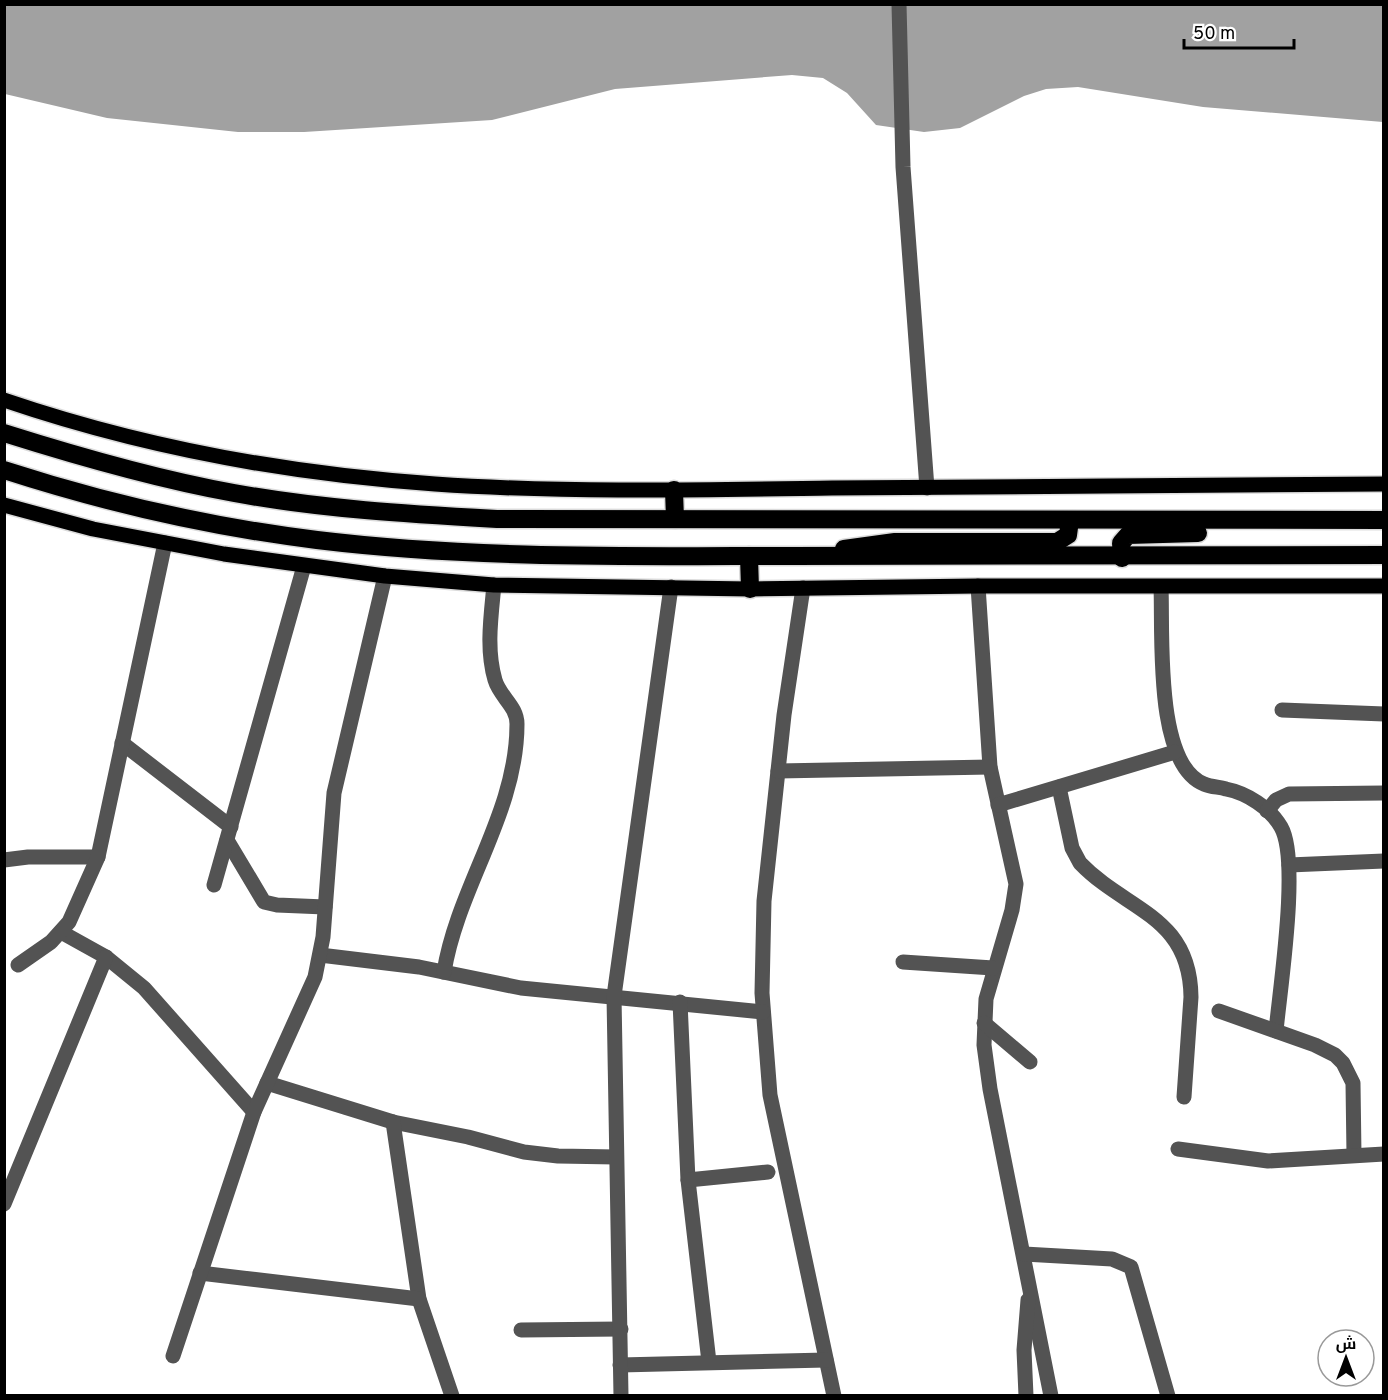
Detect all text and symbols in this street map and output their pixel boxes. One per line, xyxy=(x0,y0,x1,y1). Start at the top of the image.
scale bar xyxy=(1184,12,1294,50)
text: 50 m xyxy=(1193,23,1235,46)
north arrow xyxy=(1316,1328,1376,1388)
text: ش xyxy=(1336,1335,1356,1355)

